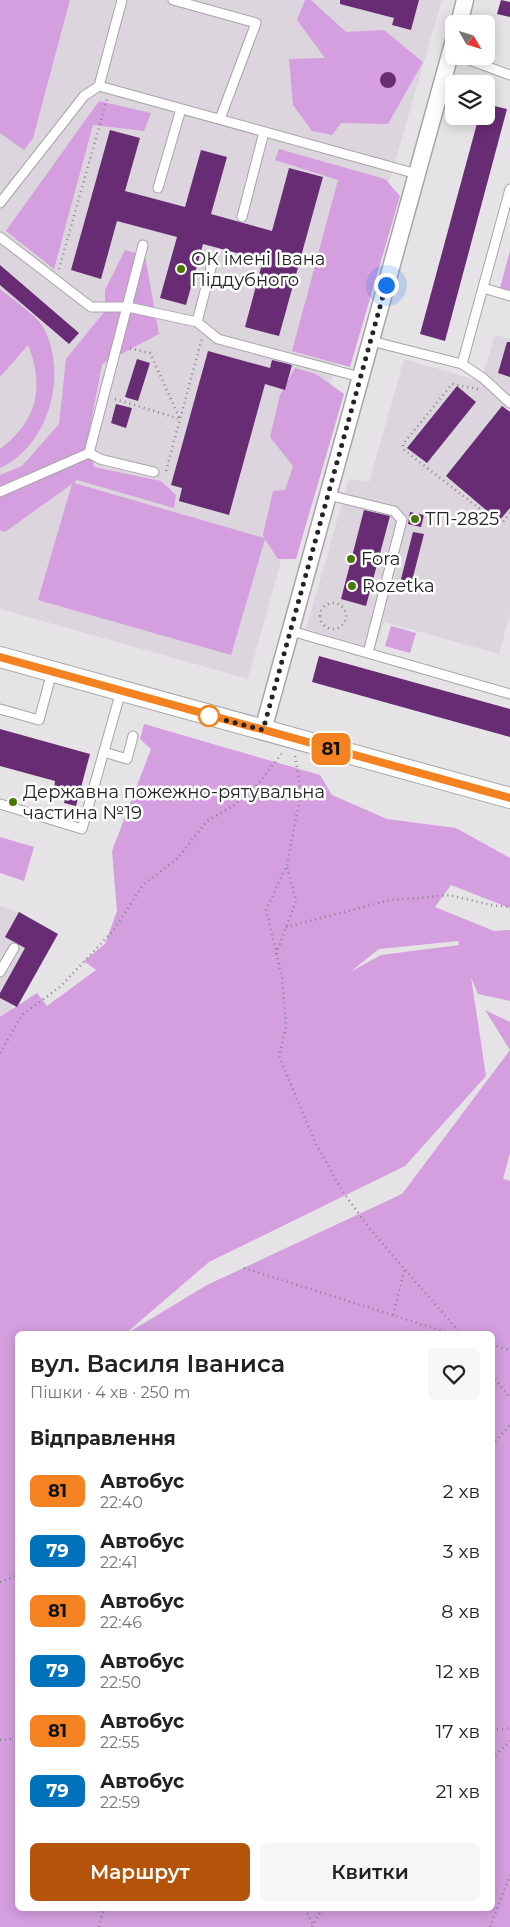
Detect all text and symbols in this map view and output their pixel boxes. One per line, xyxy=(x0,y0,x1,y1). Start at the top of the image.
north arrow xyxy=(445,15,495,65)
map controls xyxy=(445,15,495,125)
button: layers xyxy=(445,75,495,125)
place label: ОК імені Івана Піддубного xyxy=(191,248,325,291)
marker: ОК імені Івана Піддубного xyxy=(175,263,187,275)
your location xyxy=(374,273,399,298)
place label: ТП-2825 xyxy=(425,508,499,530)
marker: ТП-2825 xyxy=(409,513,421,525)
place label: Fora xyxy=(361,548,400,570)
marker: Fora xyxy=(345,553,357,565)
place label: Rozetka xyxy=(362,575,435,597)
marker: Rozetka xyxy=(346,580,358,592)
unlabelled marker xyxy=(198,705,220,727)
line badge: 81 xyxy=(308,733,354,765)
text: 81 xyxy=(322,738,340,760)
place label: Державна пожежно-рятувальна частина №19 xyxy=(23,781,325,824)
marker: Державна пожежно-рятувальна частина №19 xyxy=(7,796,19,808)
button: heart xyxy=(428,1348,480,1400)
text: вул. Василя Іваниса xyxy=(30,1349,285,1378)
text: Пішки · 4 хв · 250 m xyxy=(30,1383,190,1402)
text: Відправлення xyxy=(30,1427,176,1450)
text: Автобус xyxy=(100,1470,184,1493)
text: 81 xyxy=(48,1480,67,1502)
text: 2 хв xyxy=(443,1480,480,1503)
text: 22:40 xyxy=(100,1493,143,1512)
text: Автобус xyxy=(100,1530,184,1553)
text: 79 xyxy=(46,1540,69,1562)
text: 3 хв xyxy=(443,1540,480,1563)
text: 22:41 xyxy=(100,1553,138,1572)
text: Автобус xyxy=(100,1590,184,1613)
text: 81 xyxy=(48,1600,67,1622)
text: 8 хв xyxy=(441,1600,480,1623)
text: 22:46 xyxy=(100,1613,142,1632)
text: Автобус xyxy=(100,1650,184,1673)
text: 79 xyxy=(46,1660,69,1682)
text: 12 хв xyxy=(436,1660,480,1683)
text: 22:50 xyxy=(100,1673,141,1692)
text: Автобус xyxy=(100,1710,184,1733)
text: 81 xyxy=(48,1720,67,1742)
text: 17 хв xyxy=(435,1720,480,1743)
text: 22:55 xyxy=(100,1733,140,1752)
text: Автобус xyxy=(100,1770,184,1793)
text: 79 xyxy=(46,1780,69,1802)
text: 21 хв xyxy=(436,1780,480,1803)
text: 22:59 xyxy=(100,1793,140,1812)
button: Маршрут xyxy=(30,1843,250,1901)
button: Квитки xyxy=(260,1843,480,1901)

